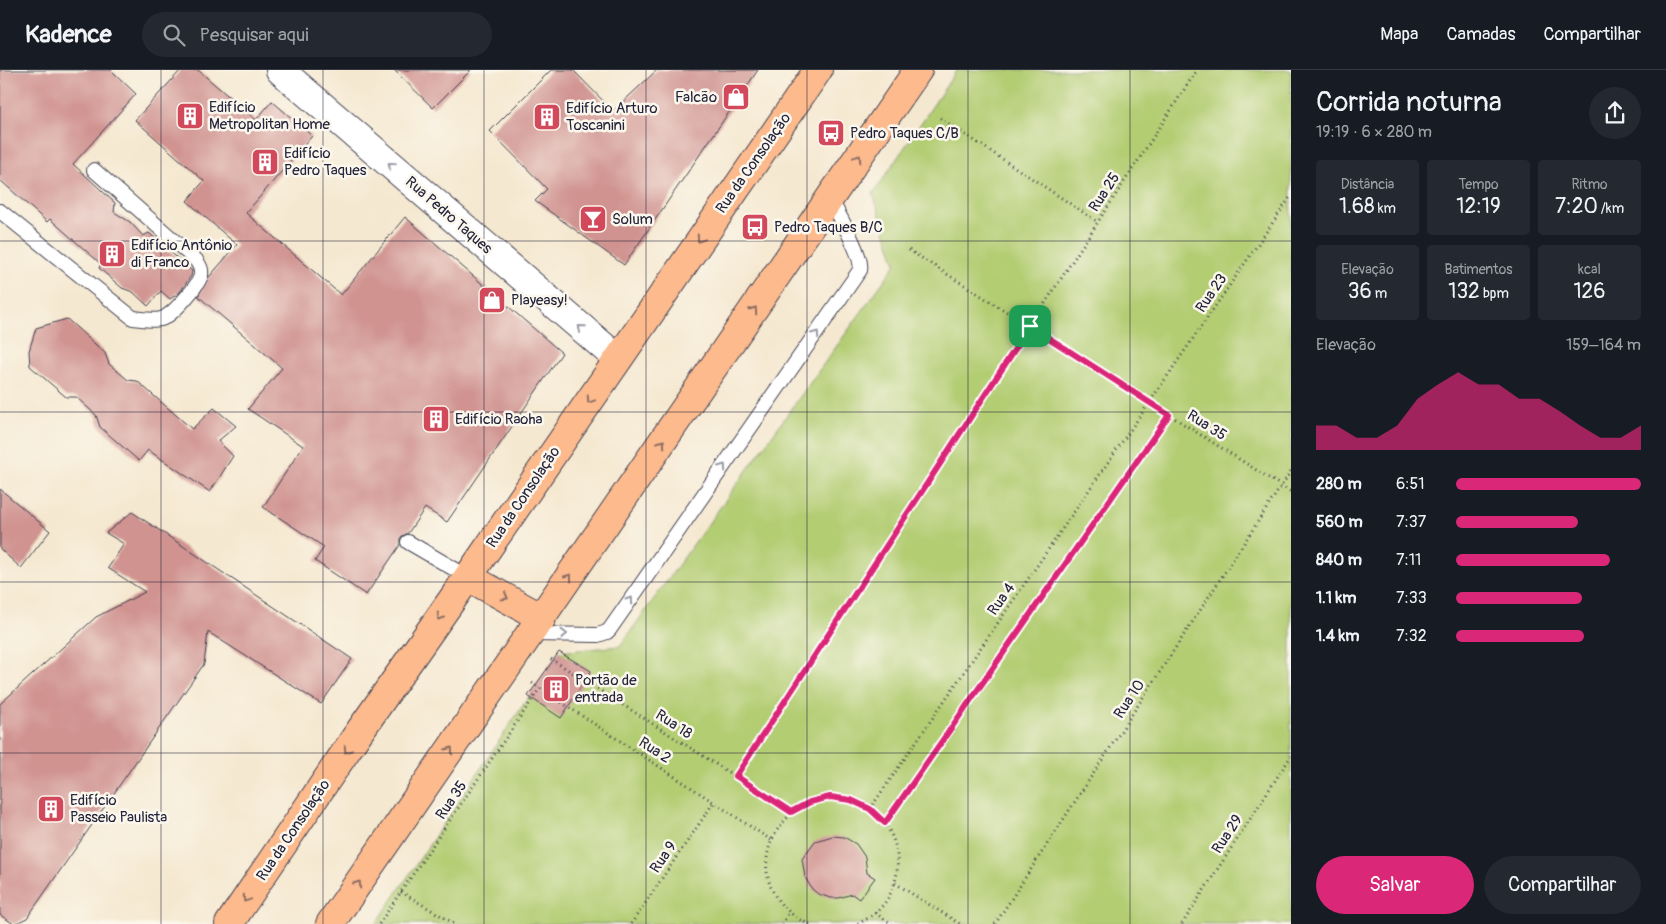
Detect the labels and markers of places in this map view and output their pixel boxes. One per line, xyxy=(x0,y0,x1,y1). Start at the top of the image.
shop icon: Falcão xyxy=(721,82,751,112)
place label: Falcão xyxy=(675,88,717,107)
place label: Edifício Metropolitan Home xyxy=(209,98,331,134)
place label: Edifício Arturo Toscanini xyxy=(566,99,658,135)
building icon: Edifício Metropolitan Home xyxy=(175,101,205,131)
building icon: Edifício Arturo Toscanini xyxy=(532,102,562,132)
bus stop icon: Pedro Taques C/B xyxy=(816,118,846,148)
place label: Pedro Taques C/B xyxy=(850,124,959,143)
place label: Edifício Pedro Taques xyxy=(284,144,367,180)
building icon: Edifício Pedro Taques xyxy=(250,147,280,177)
bar icon: Solum xyxy=(578,204,608,234)
place label: Solum xyxy=(612,210,653,229)
bus stop icon: Pedro Taques B/C xyxy=(740,212,770,242)
place label: Pedro Taques B/C xyxy=(774,218,883,237)
place label: Edifício Antônio di Franco xyxy=(131,236,232,272)
building icon: Edifício Antônio di Franco xyxy=(97,239,127,269)
shop icon: Playeasy! xyxy=(477,285,507,315)
place label: Playeasy! xyxy=(511,291,568,310)
pin xyxy=(1009,305,1051,347)
building icon: Edifício Raoha xyxy=(421,404,451,434)
place label: Edifício Raoha xyxy=(455,410,542,429)
place label: Portão de entrada xyxy=(575,671,637,707)
building icon: Portão de entrada xyxy=(541,674,571,704)
place label: Edifício Passeio Paulista xyxy=(70,791,167,827)
building icon: Edifício Passeio Paulista xyxy=(36,794,66,824)

